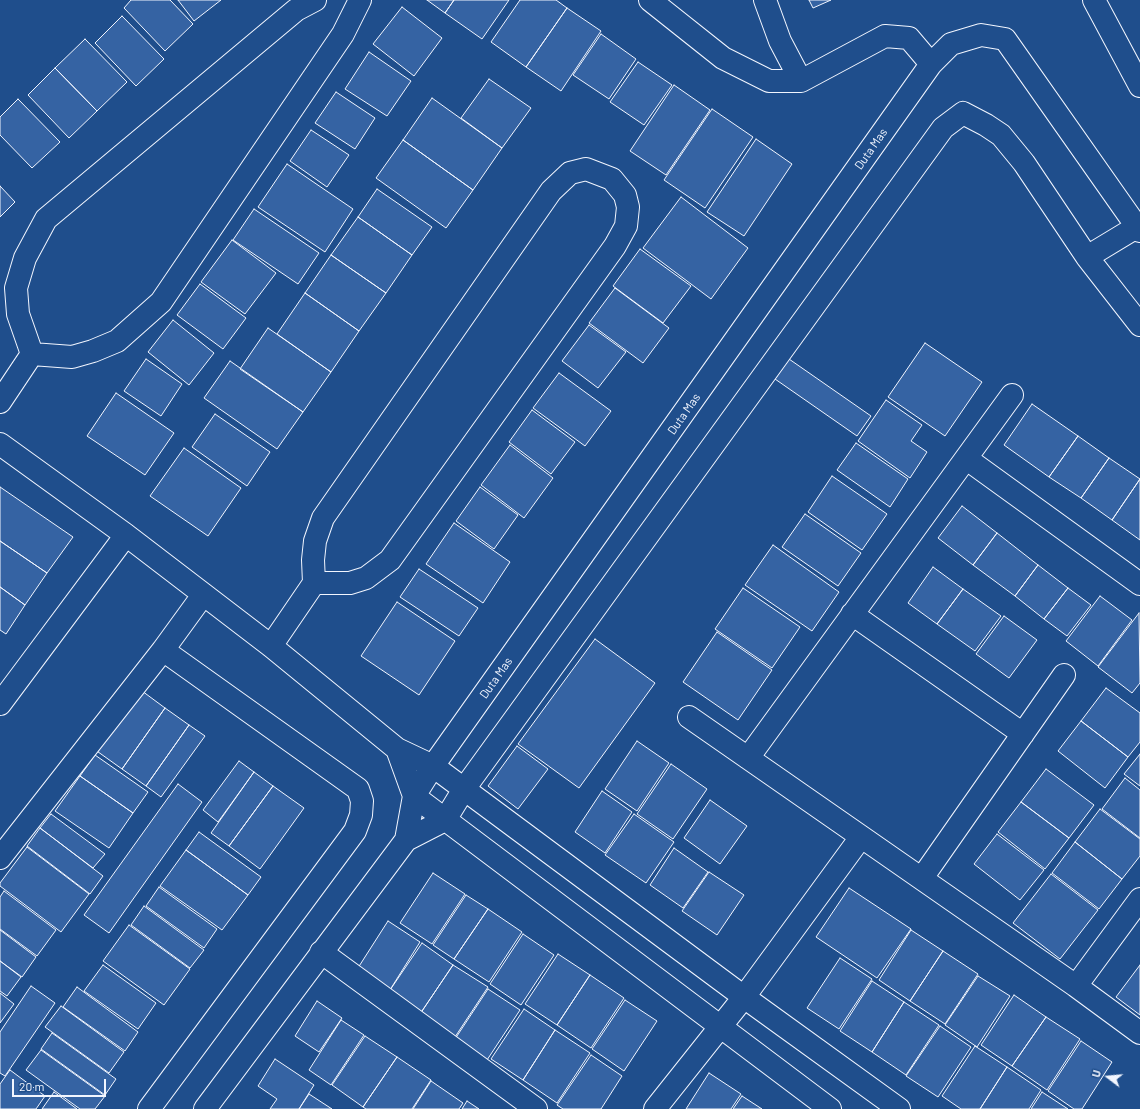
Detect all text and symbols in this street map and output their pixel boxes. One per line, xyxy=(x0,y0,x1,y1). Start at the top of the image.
street label: Duta Mas xyxy=(852,126,890,172)
street label: Duta Mas xyxy=(665,391,703,437)
street label: Duta Mas xyxy=(477,655,515,701)
north arrow xyxy=(1088,1057,1128,1097)
text: U xyxy=(1089,1068,1103,1079)
scale bar xyxy=(14,1071,108,1097)
text: 20 m xyxy=(19,1079,45,1093)

